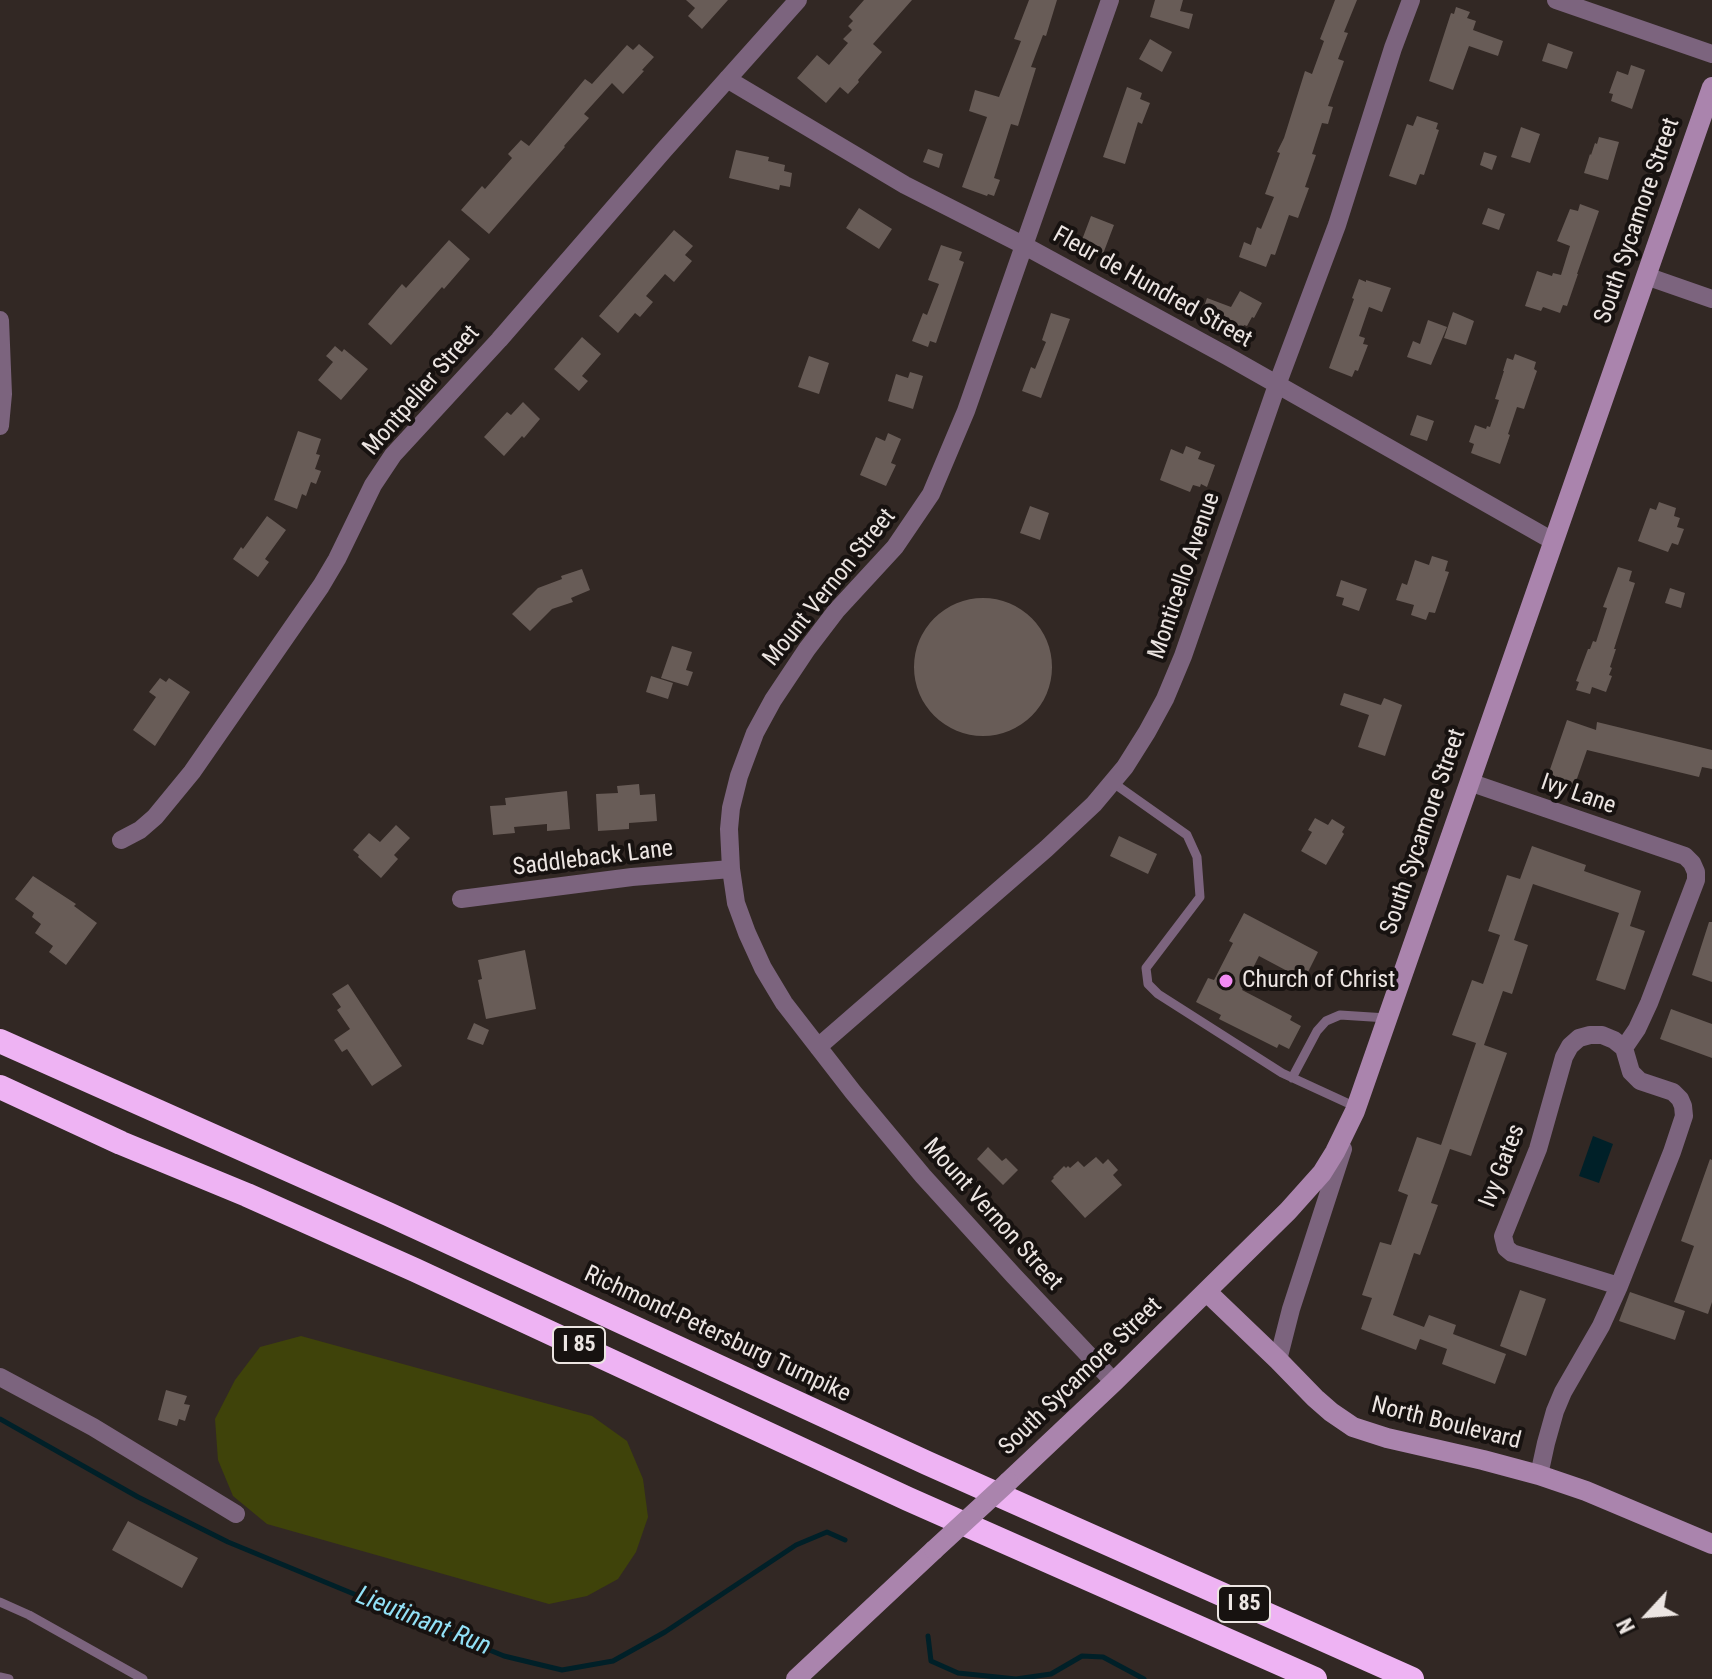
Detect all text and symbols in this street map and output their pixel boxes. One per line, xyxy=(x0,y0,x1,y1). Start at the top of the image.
street label: South Sycamore Street xyxy=(1589,114,1687,328)
street label: Fleur de Hundred Street xyxy=(1047,221,1257,355)
street label: Montpelier Street xyxy=(358,320,486,462)
street label: Monticello Avenue xyxy=(1143,489,1227,663)
street label: Mount Vernon Street xyxy=(758,503,902,673)
street label: South Sycamore Street xyxy=(1375,725,1473,939)
street label: Ivy Lane xyxy=(1537,769,1619,821)
street label: Saddleback Lane xyxy=(511,835,675,883)
place label: Church of Christ xyxy=(1242,967,1395,995)
marker: Church of Christ xyxy=(1217,972,1235,990)
street label: Ivy Gates xyxy=(1474,1120,1532,1212)
street label: Mount Vernon Street xyxy=(916,1133,1068,1297)
street label: Richmond-Petersburg Turnpike xyxy=(579,1261,855,1409)
street label: South Sycamore Street xyxy=(994,1292,1168,1462)
road number: I 85 xyxy=(553,1327,605,1363)
street label: North Boulevard xyxy=(1368,1392,1524,1456)
north arrow xyxy=(1608,1575,1688,1655)
water label: Lieutinant Run xyxy=(351,1581,495,1663)
road number: I 85 xyxy=(1218,1586,1270,1622)
text: N xyxy=(1612,1614,1640,1637)

